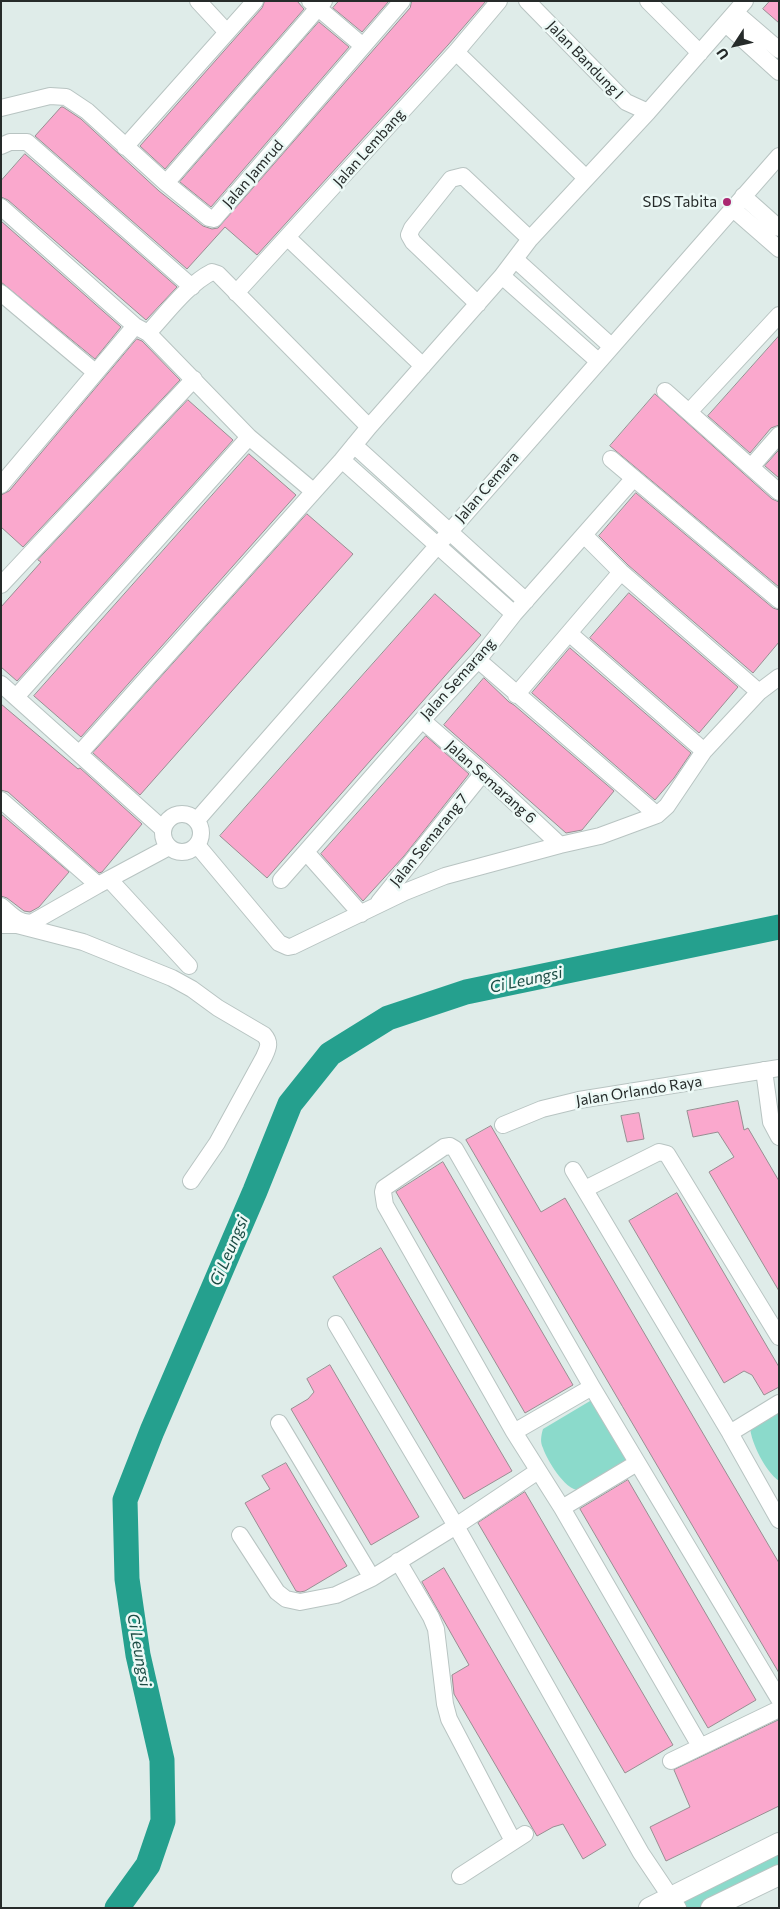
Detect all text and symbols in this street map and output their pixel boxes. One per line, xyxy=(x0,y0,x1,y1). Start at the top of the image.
street label: Jalan Bandung I xyxy=(543,17,627,103)
north arrow xyxy=(710,20,760,70)
text: U xyxy=(712,45,732,63)
street label: Jalan Lembang xyxy=(329,105,409,191)
street label: Jalan Jamrud xyxy=(219,137,287,211)
place label: SDS Tabita xyxy=(643,193,717,211)
marker: SDS Tabita xyxy=(721,196,733,208)
street label: Jalan Cemara xyxy=(451,448,523,526)
street label: Jalan Semarang xyxy=(417,635,499,723)
street label: Jalan Semarang 6 xyxy=(442,737,540,827)
street label: Jalan Semarang 7 xyxy=(386,790,472,890)
water label: Ci Leungsi xyxy=(488,963,564,997)
street label: Jalan Orlando Raya xyxy=(575,1072,703,1110)
water label: Ci Leungsi xyxy=(206,1213,252,1289)
water label: Ci Leungsi xyxy=(123,1612,155,1688)

